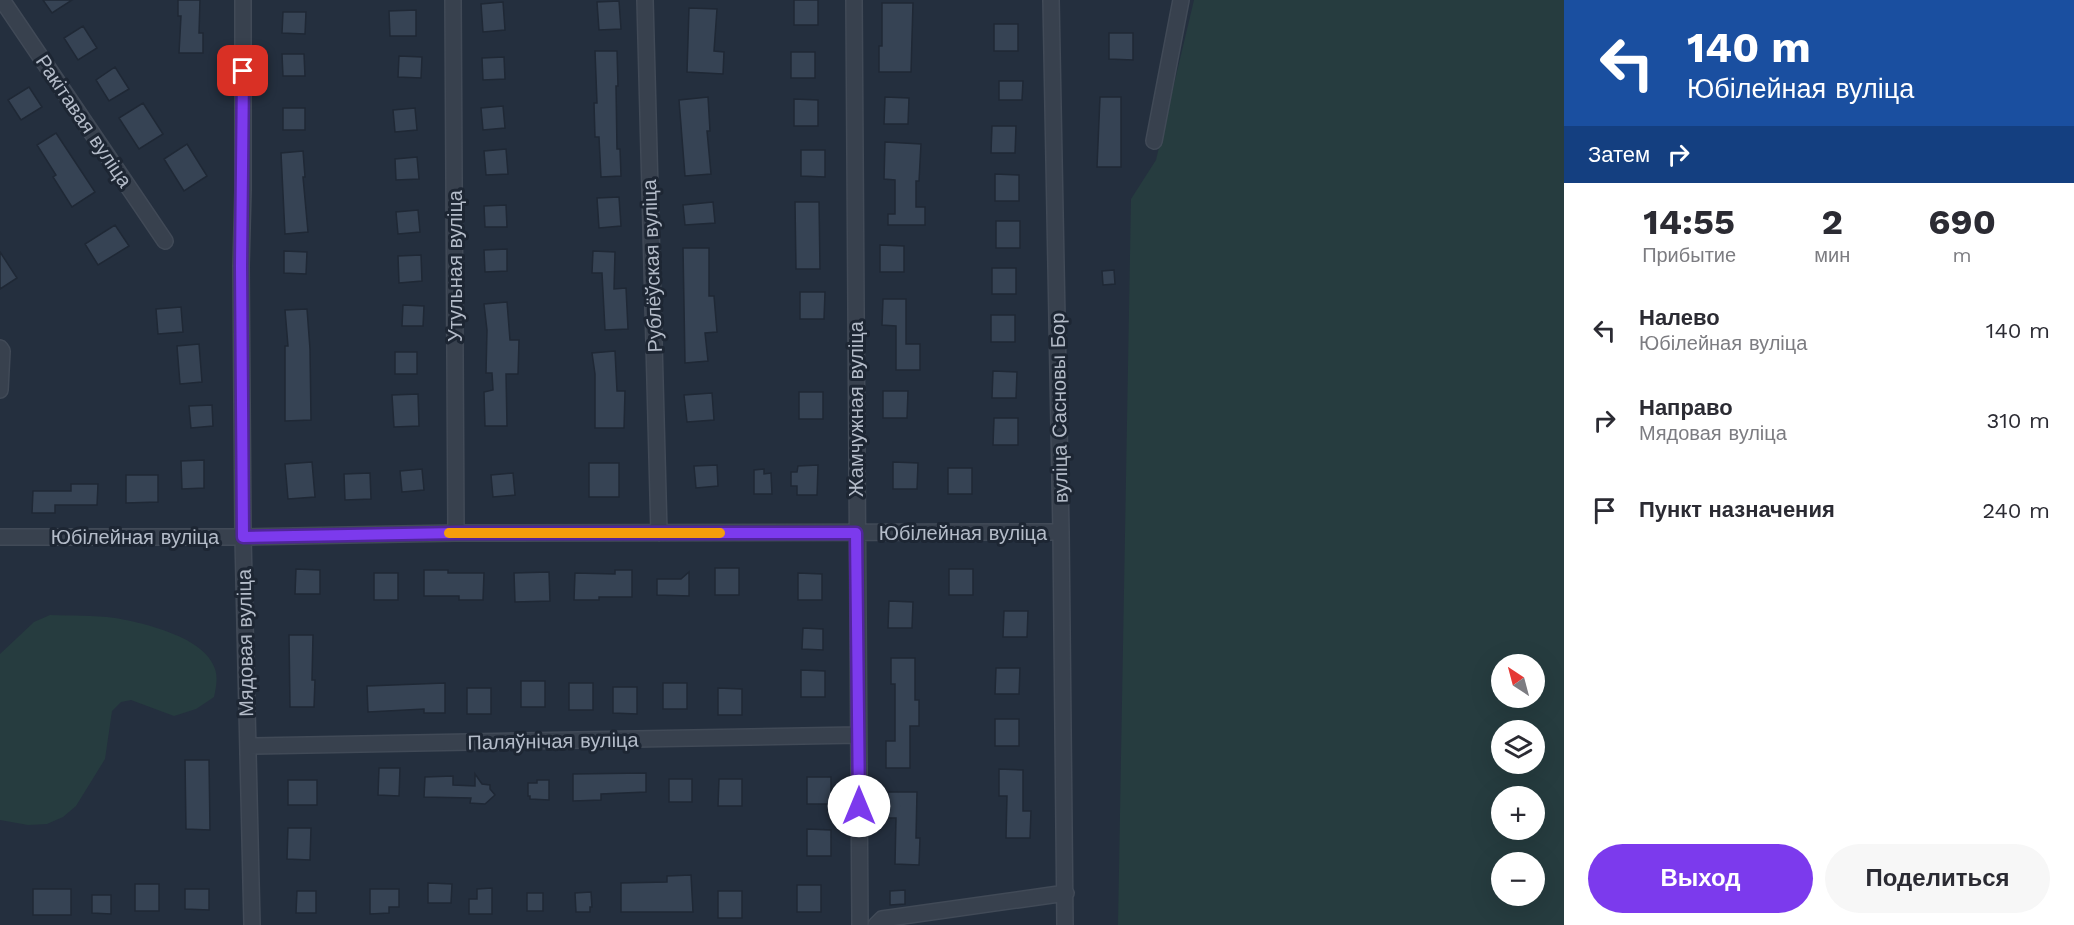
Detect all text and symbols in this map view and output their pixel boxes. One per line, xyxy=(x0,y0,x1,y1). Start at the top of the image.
text: 140 m xyxy=(1687,23,1811,72)
icon: left xyxy=(1588,24,1666,102)
pin xyxy=(217,45,268,96)
street label: Ракітавая вуліца xyxy=(31,50,138,193)
icon: arrive xyxy=(226,54,259,87)
text: Юбілейная вуліца xyxy=(1687,73,1914,105)
icon: right xyxy=(1662,138,1695,171)
text: Затем xyxy=(1588,142,1650,167)
street label: Рублёўская вуліца xyxy=(637,178,667,353)
street label: Утульная вуліца xyxy=(443,189,467,342)
text: 14:55 xyxy=(1643,201,1735,243)
text: 2 xyxy=(1821,201,1843,243)
text: 690 xyxy=(1928,201,1996,243)
text: Прибытие xyxy=(1642,243,1736,267)
text: мин xyxy=(1814,243,1850,267)
text: m xyxy=(1953,243,1972,267)
text: Налево xyxy=(1639,305,1720,330)
street label: вуліца Сасновы Бор xyxy=(1045,313,1073,503)
icon: left xyxy=(1588,314,1621,347)
text: 140 m xyxy=(1986,318,2050,343)
street label: Жамчужная вуліца xyxy=(844,320,868,497)
text: Юбілейная вуліца xyxy=(1639,331,1807,355)
text: Направо xyxy=(1639,395,1733,420)
icon: right xyxy=(1588,404,1621,437)
text: 310 m xyxy=(1986,408,2050,433)
text: Мядовая вуліца xyxy=(1639,421,1787,445)
icon: arrive xyxy=(1588,494,1621,527)
text: Пункт назначения xyxy=(1639,497,1835,522)
text: 240 m xyxy=(1982,498,2050,523)
street label: Юбілейная вуліца xyxy=(879,521,1048,545)
street label: Юбілейная вуліца xyxy=(51,525,220,549)
street label: Мядовая вуліца xyxy=(232,568,258,717)
north arrow xyxy=(1491,654,1545,708)
map controls xyxy=(1491,654,1545,906)
button: layers xyxy=(1491,720,1545,774)
street label: Паляўнічая вуліца xyxy=(467,727,640,754)
position arrow xyxy=(827,774,891,838)
button: + xyxy=(1491,786,1545,840)
button: Выход xyxy=(1588,844,1813,913)
button: Поделиться xyxy=(1825,844,2050,913)
button: − xyxy=(1491,852,1545,906)

